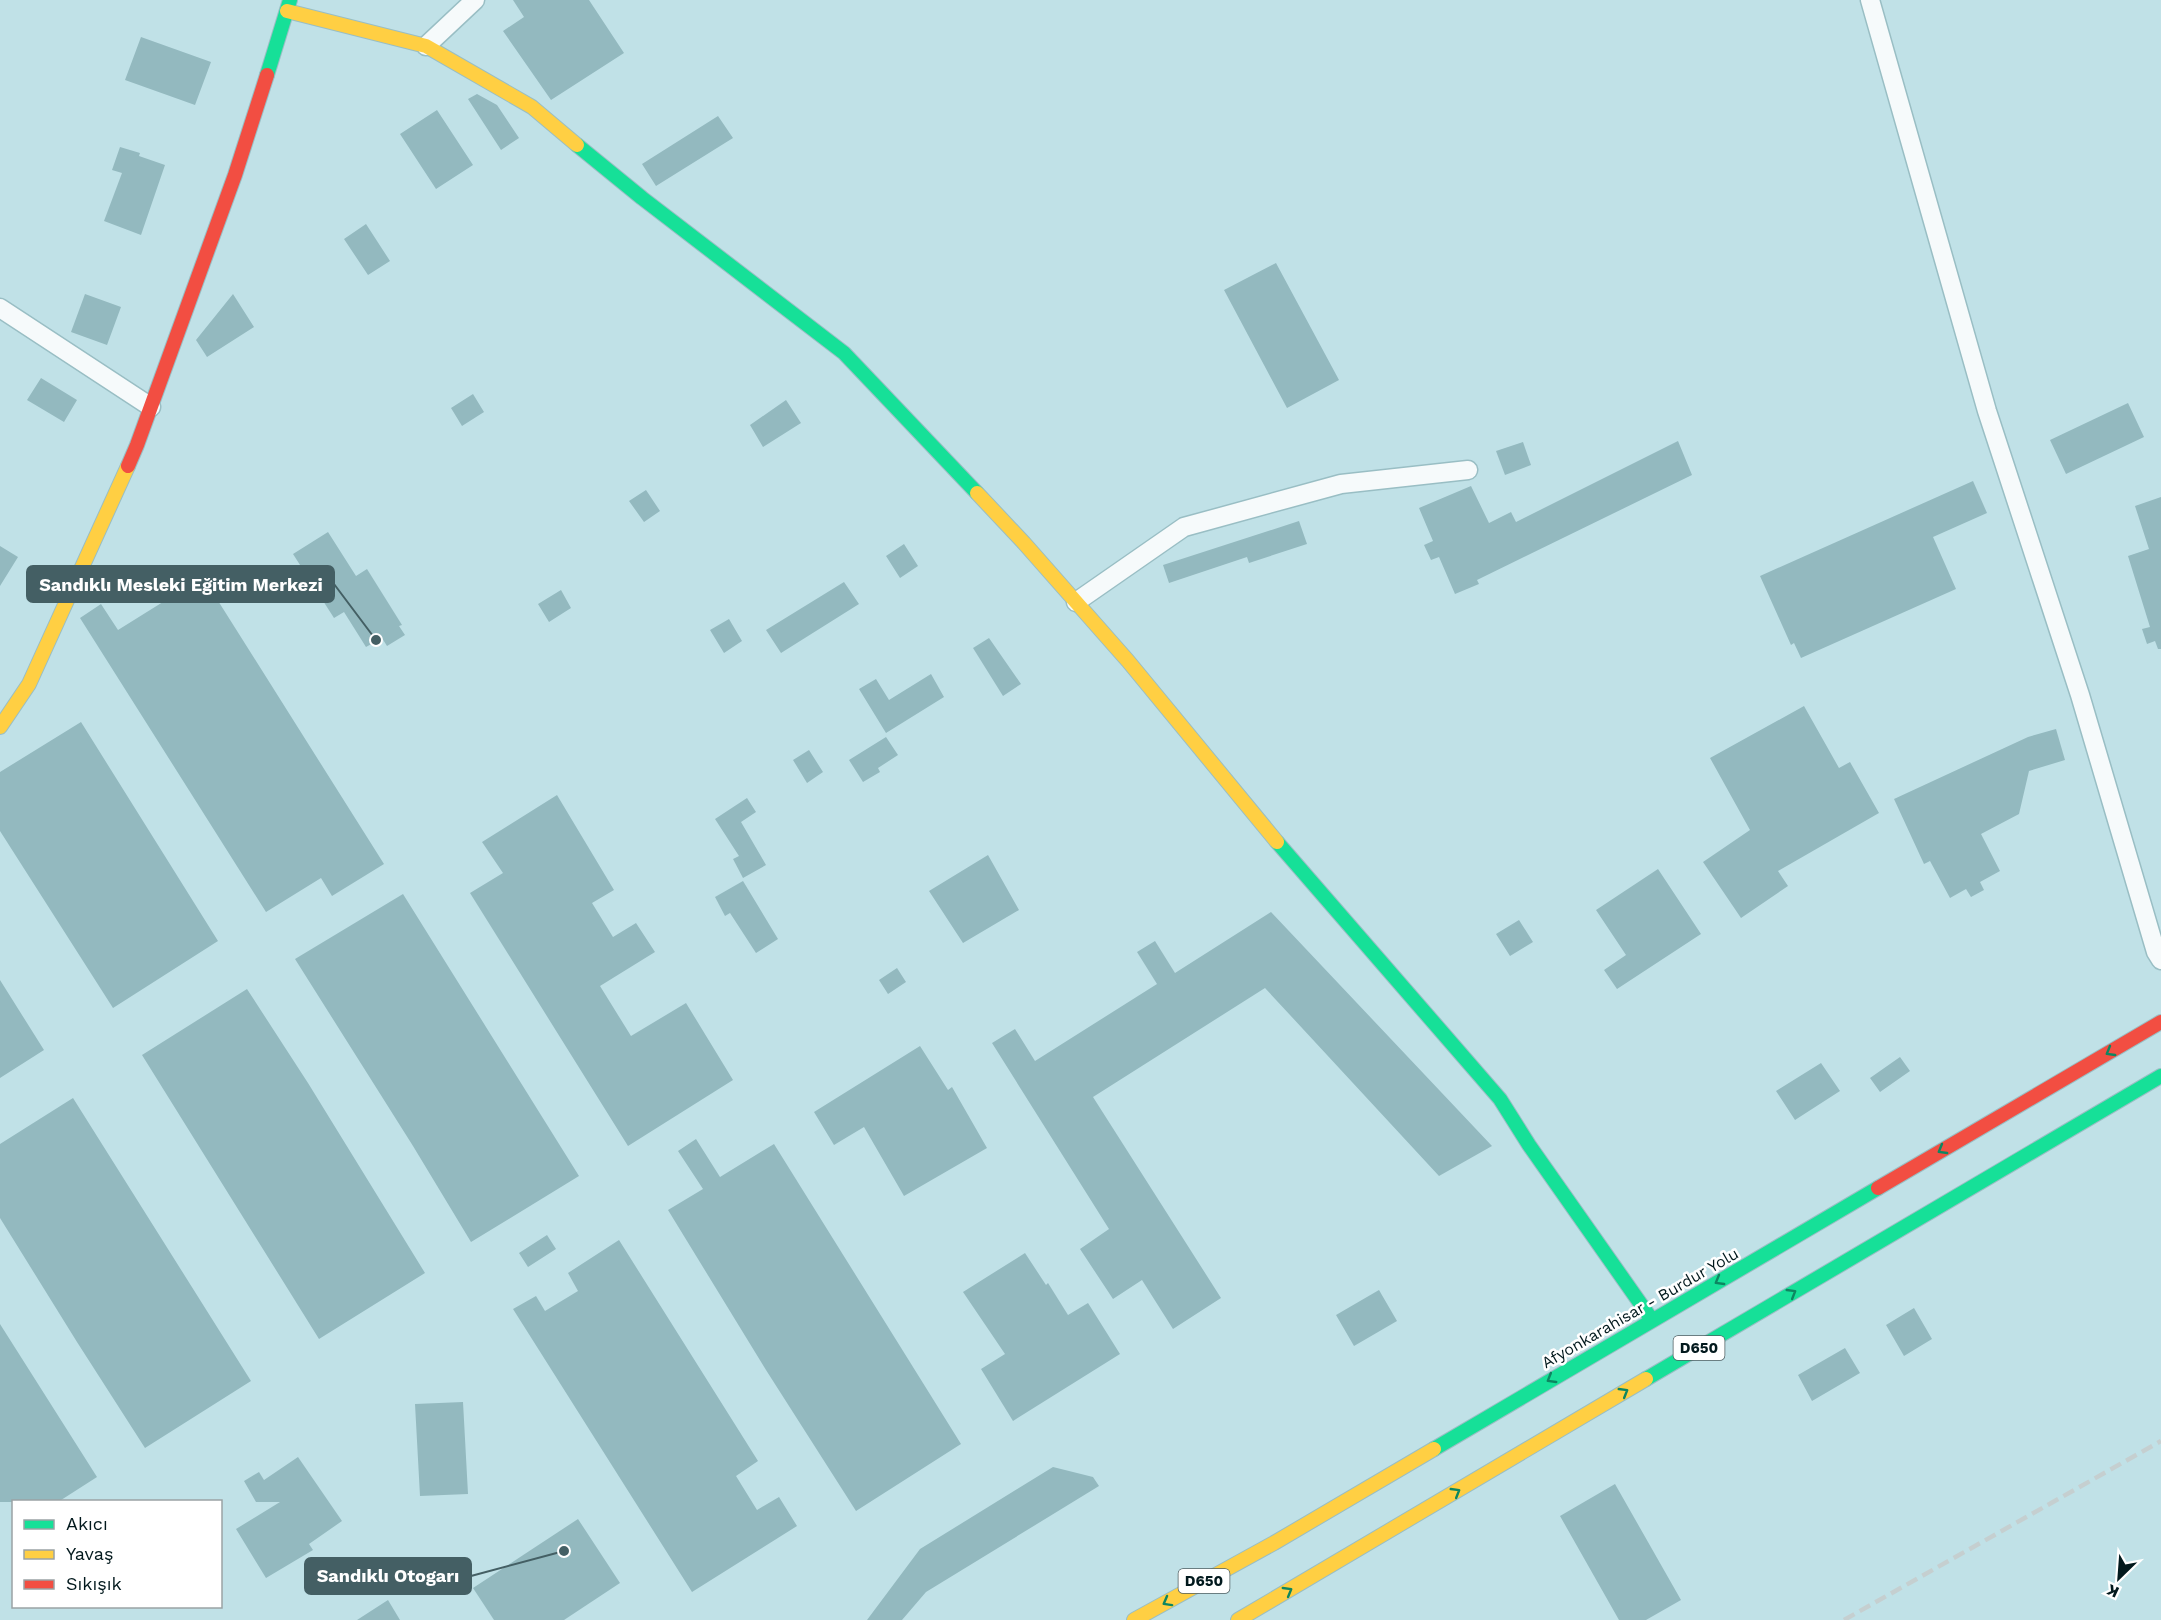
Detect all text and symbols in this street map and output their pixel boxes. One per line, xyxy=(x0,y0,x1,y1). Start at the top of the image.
callout: Sandıklı Mesleki Eğitim Merkezi xyxy=(27,566,334,602)
text: Sandıklı Mesleki Eğitim Merkezi xyxy=(39,574,323,595)
one-way arrow xyxy=(2106,1045,2117,1056)
one-way arrow xyxy=(1938,1143,1948,1155)
street label: Afyonkarahisar - Burdur Yolu xyxy=(1538,1244,1742,1372)
one-way arrow xyxy=(1715,1273,1725,1285)
one-way arrow xyxy=(1786,1289,1796,1301)
road number: D650 xyxy=(1674,1336,1724,1360)
one-way arrow xyxy=(1547,1372,1557,1384)
one-way arrow xyxy=(1618,1388,1628,1400)
one-way arrow xyxy=(1450,1487,1460,1499)
legend xyxy=(12,1500,222,1608)
text: Akıcı xyxy=(66,1513,108,1534)
text: Yavaş xyxy=(66,1543,113,1564)
north arrow xyxy=(2089,1548,2149,1608)
callout: Sandıklı Otogarı xyxy=(305,1558,471,1594)
text: Sandıklı Otogarı xyxy=(317,1565,459,1586)
road number: D650 xyxy=(1178,1569,1230,1593)
text: Sıkışık xyxy=(66,1573,122,1594)
text: K xyxy=(2104,1580,2122,1602)
one-way arrow xyxy=(1282,1586,1292,1598)
one-way arrow xyxy=(1163,1595,1174,1606)

